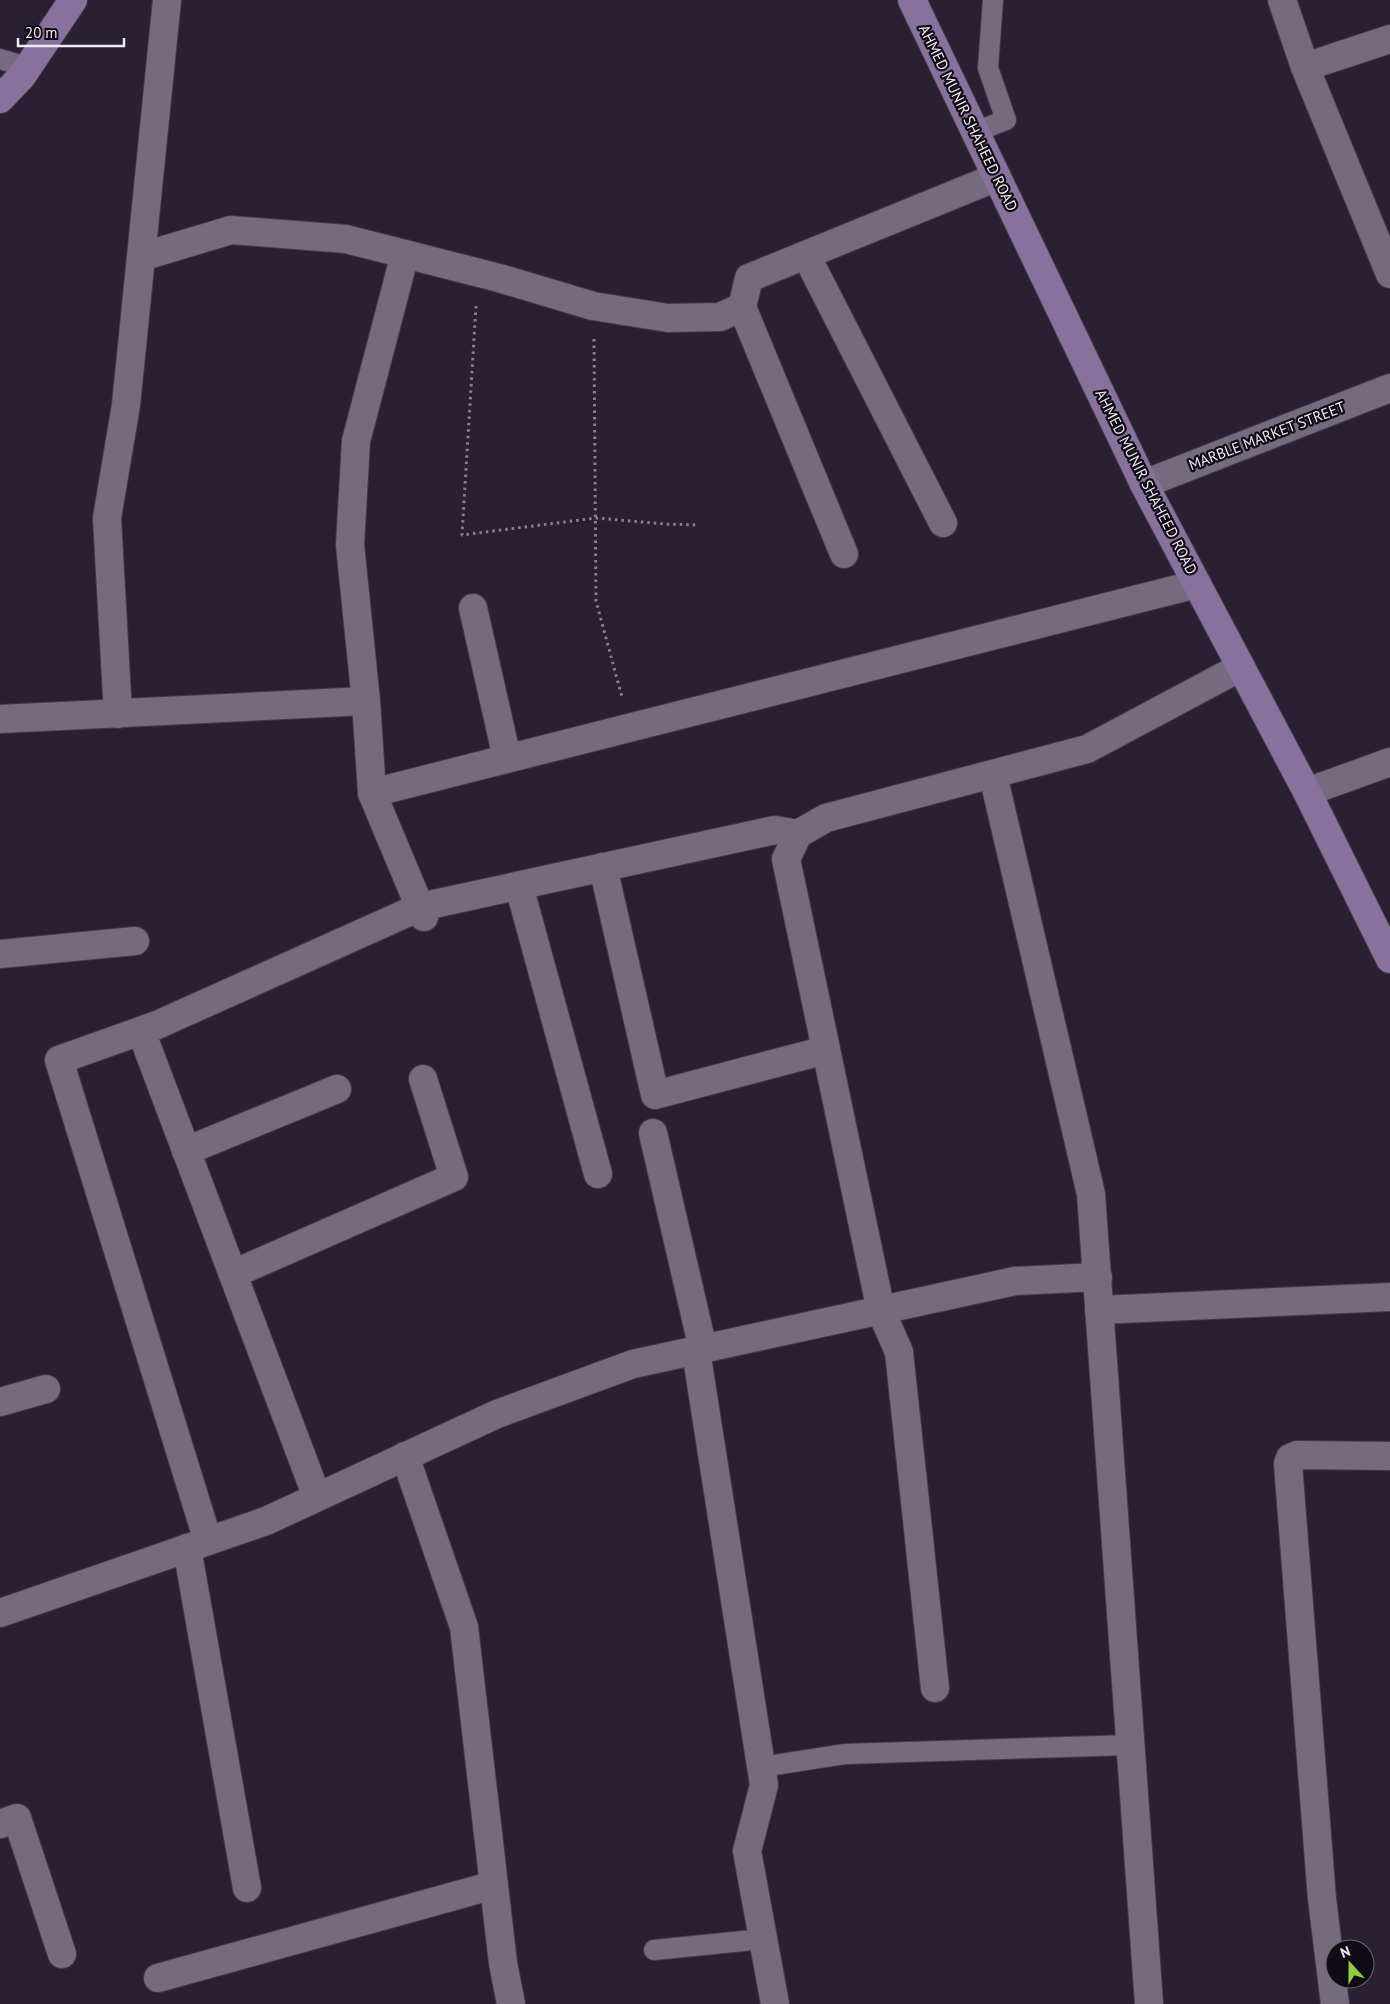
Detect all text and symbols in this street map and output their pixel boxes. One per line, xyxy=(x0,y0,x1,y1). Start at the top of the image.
scale bar xyxy=(18,15,124,47)
street label: AHMED MUNIR SHAHEED ROAD xyxy=(915,21,1022,214)
text: 20 m xyxy=(25,23,58,42)
street label: AHMED MUNIR SHAHEED ROAD xyxy=(1091,386,1201,577)
street label: MARBLE MARKET STREET xyxy=(1186,397,1348,474)
north arrow xyxy=(1325,1939,1375,1989)
text: N xyxy=(1338,1942,1353,1962)

